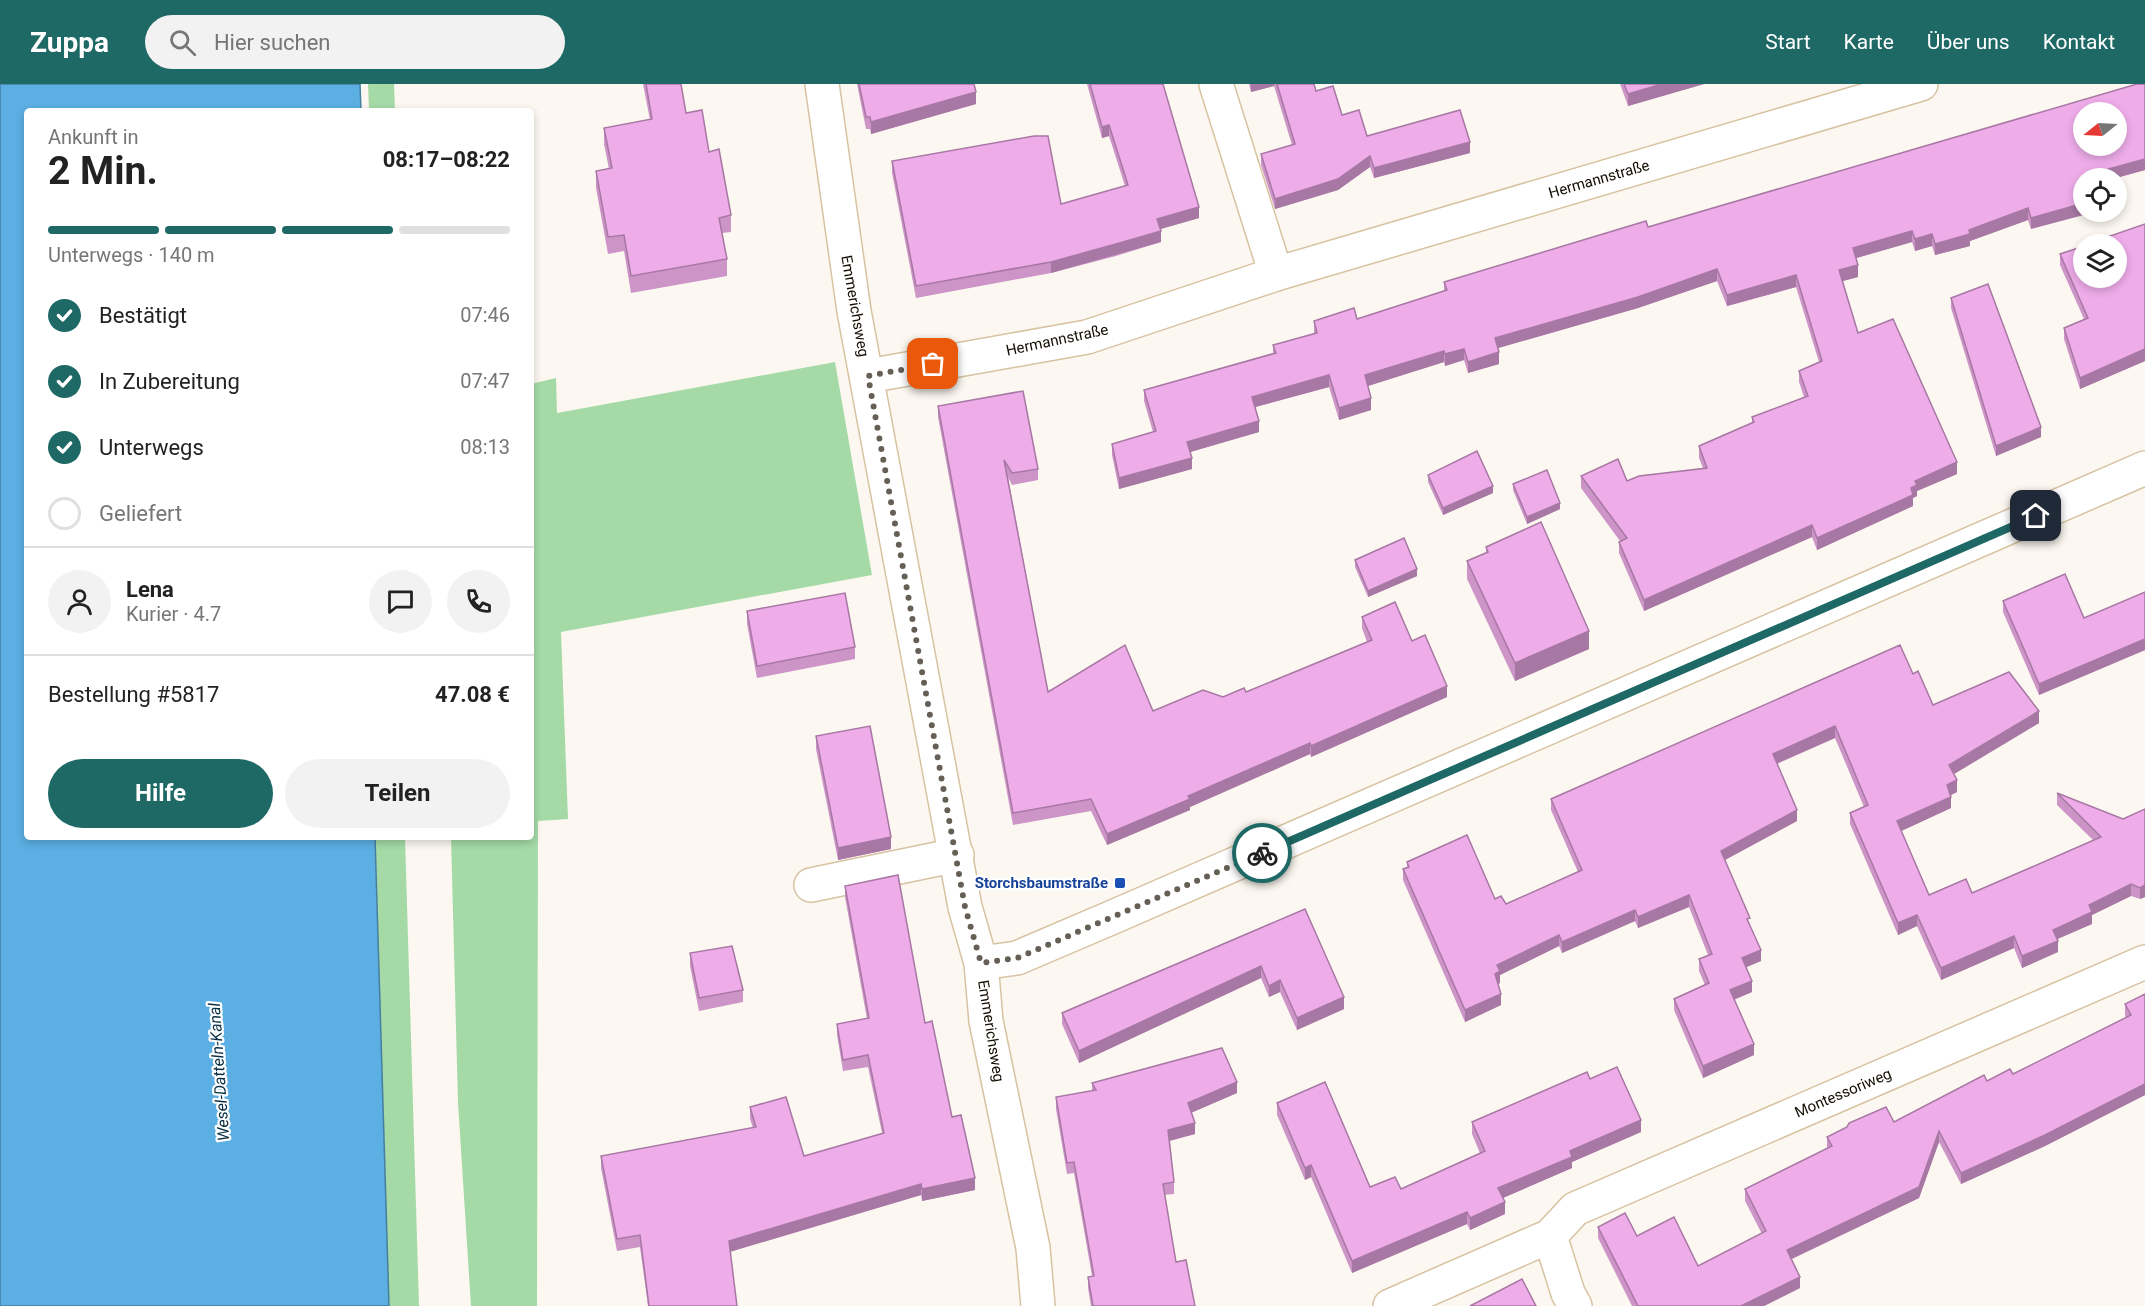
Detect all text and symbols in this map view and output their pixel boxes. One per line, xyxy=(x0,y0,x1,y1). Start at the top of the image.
search box xyxy=(145,15,565,69)
text: Zuppa xyxy=(30,26,109,59)
icon: search xyxy=(166,26,199,59)
text: Hier suchen xyxy=(214,30,330,55)
text: Start xyxy=(1765,30,1811,54)
text: Karte xyxy=(1844,30,1894,54)
text: Über uns xyxy=(1927,30,2010,54)
text: Kontakt xyxy=(2043,30,2115,54)
north arrow xyxy=(2073,102,2127,156)
map controls xyxy=(2073,102,2127,288)
text: Ankunft in xyxy=(48,125,139,149)
text: 08:17–08:22 xyxy=(383,147,510,172)
text: 2 Min. xyxy=(48,148,158,194)
street label: Hermannstraße xyxy=(1546,156,1652,202)
button: locate xyxy=(2073,168,2127,222)
button: layers xyxy=(2073,234,2127,288)
text: Unterwegs · 140 m xyxy=(48,243,215,267)
street label: Emmerichsweg xyxy=(837,254,873,358)
icon: check xyxy=(48,299,81,332)
text: Bestätigt xyxy=(99,303,187,328)
text: 07:46 xyxy=(460,303,510,327)
street label: Hermannstraße xyxy=(1004,320,1110,360)
pin xyxy=(907,338,958,389)
icon: bag xyxy=(916,347,949,380)
icon: check xyxy=(48,365,81,398)
text: In Zubereitung xyxy=(99,369,240,394)
text: 07:47 xyxy=(460,369,510,393)
icon: check xyxy=(48,431,81,464)
text: Unterwegs xyxy=(99,435,204,460)
text: 08:13 xyxy=(460,435,510,459)
pin xyxy=(2010,490,2061,541)
icon: home xyxy=(2019,499,2052,532)
text: Geliefert xyxy=(99,501,182,526)
button: person xyxy=(48,570,111,633)
button: chat xyxy=(369,570,432,633)
button: phone xyxy=(447,570,510,633)
text: Lena xyxy=(126,577,174,602)
text: Kurier · 4.7 xyxy=(126,602,221,626)
text: Bestellung #5817 xyxy=(48,682,219,707)
text: 47.08 € xyxy=(435,682,510,707)
button: Hilfe xyxy=(48,759,273,828)
button: Teilen xyxy=(285,759,510,828)
courier xyxy=(1232,823,1292,883)
icon: bike xyxy=(1246,837,1279,870)
place label: Storchsbaumstraße xyxy=(975,874,1108,892)
marker: Storchsbaumstraße xyxy=(1113,876,1127,890)
street label: Emmerichsweg xyxy=(974,979,1008,1083)
water label: Wesel-Datteln-Kanal xyxy=(205,1002,233,1142)
street label: Montessoriweg xyxy=(1792,1065,1894,1121)

